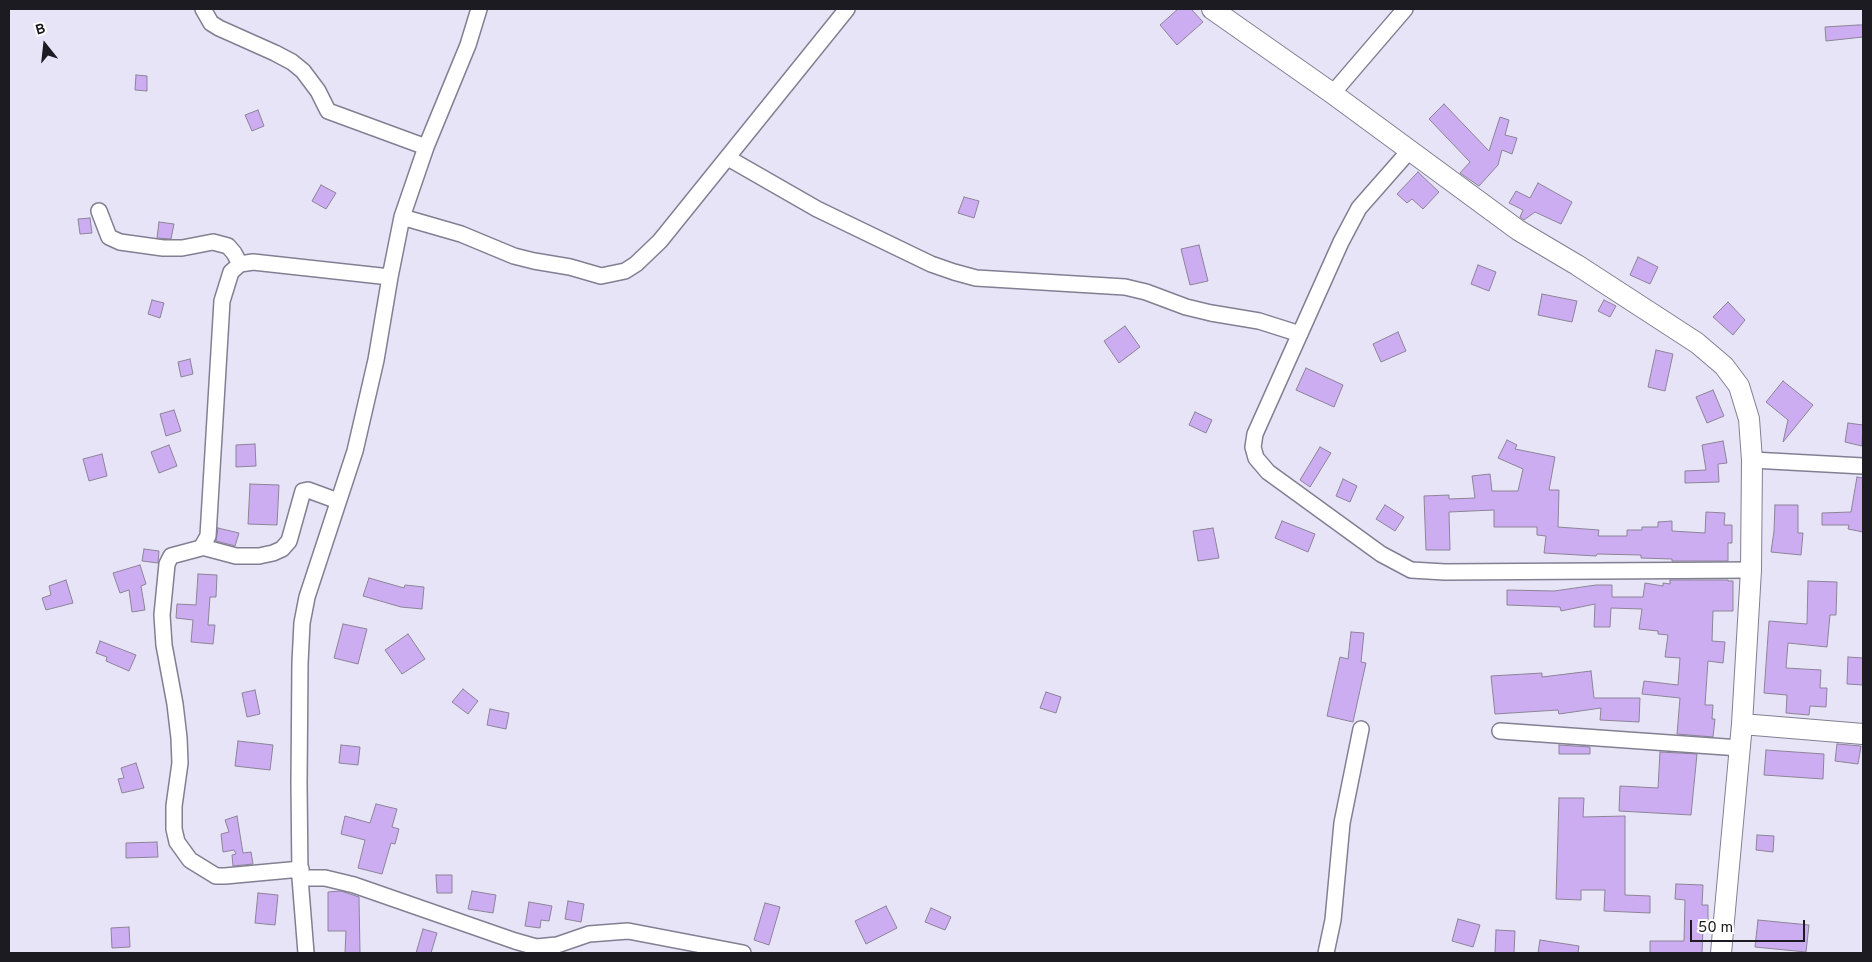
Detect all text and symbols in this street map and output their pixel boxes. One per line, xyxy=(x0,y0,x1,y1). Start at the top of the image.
north arrow xyxy=(20,20,70,70)
text: B xyxy=(34,21,48,40)
scale bar xyxy=(1692,910,1807,942)
text: 50 m xyxy=(1698,919,1733,938)

